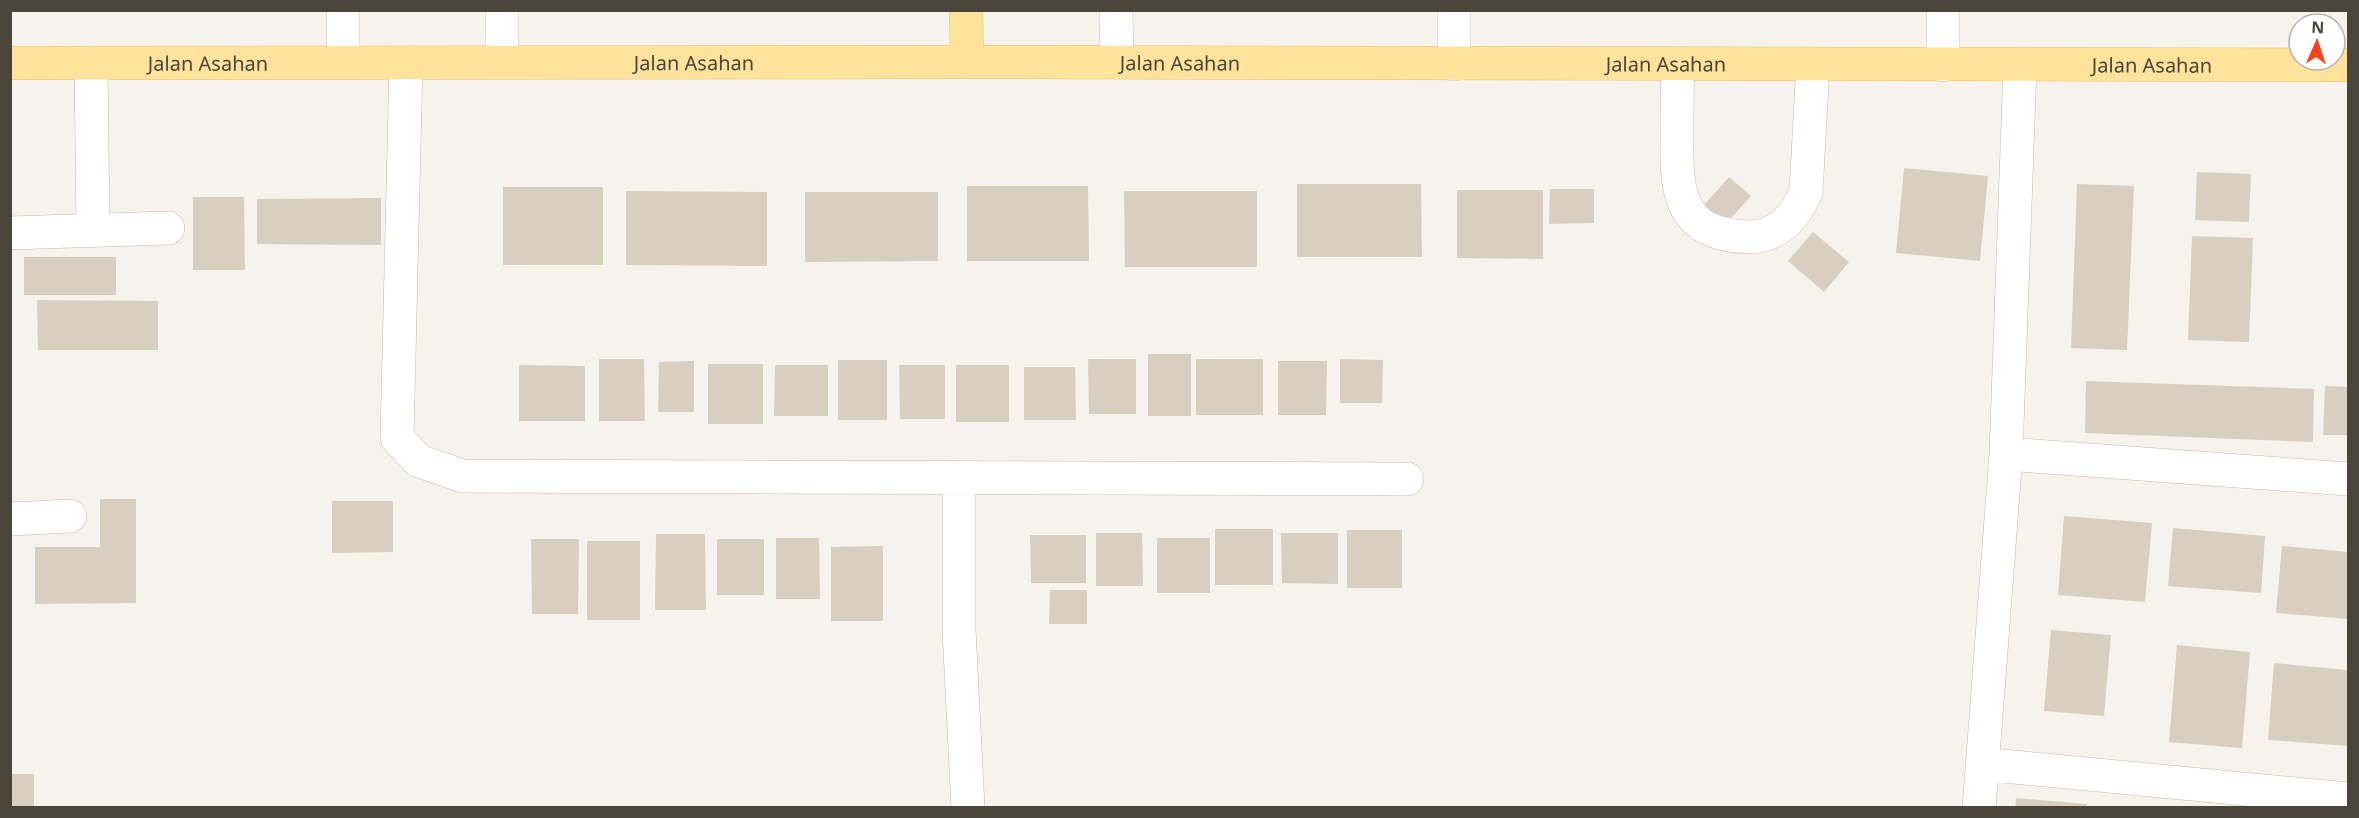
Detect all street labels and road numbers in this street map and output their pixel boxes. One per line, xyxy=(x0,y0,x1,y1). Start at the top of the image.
street label: Jalan Asahan xyxy=(146,49,268,76)
street label: Jalan Asahan xyxy=(632,49,754,76)
street label: Jalan Asahan xyxy=(1118,49,1240,76)
street label: Jalan Asahan xyxy=(1604,50,1726,77)
street label: Jalan Asahan xyxy=(2090,51,2212,78)

